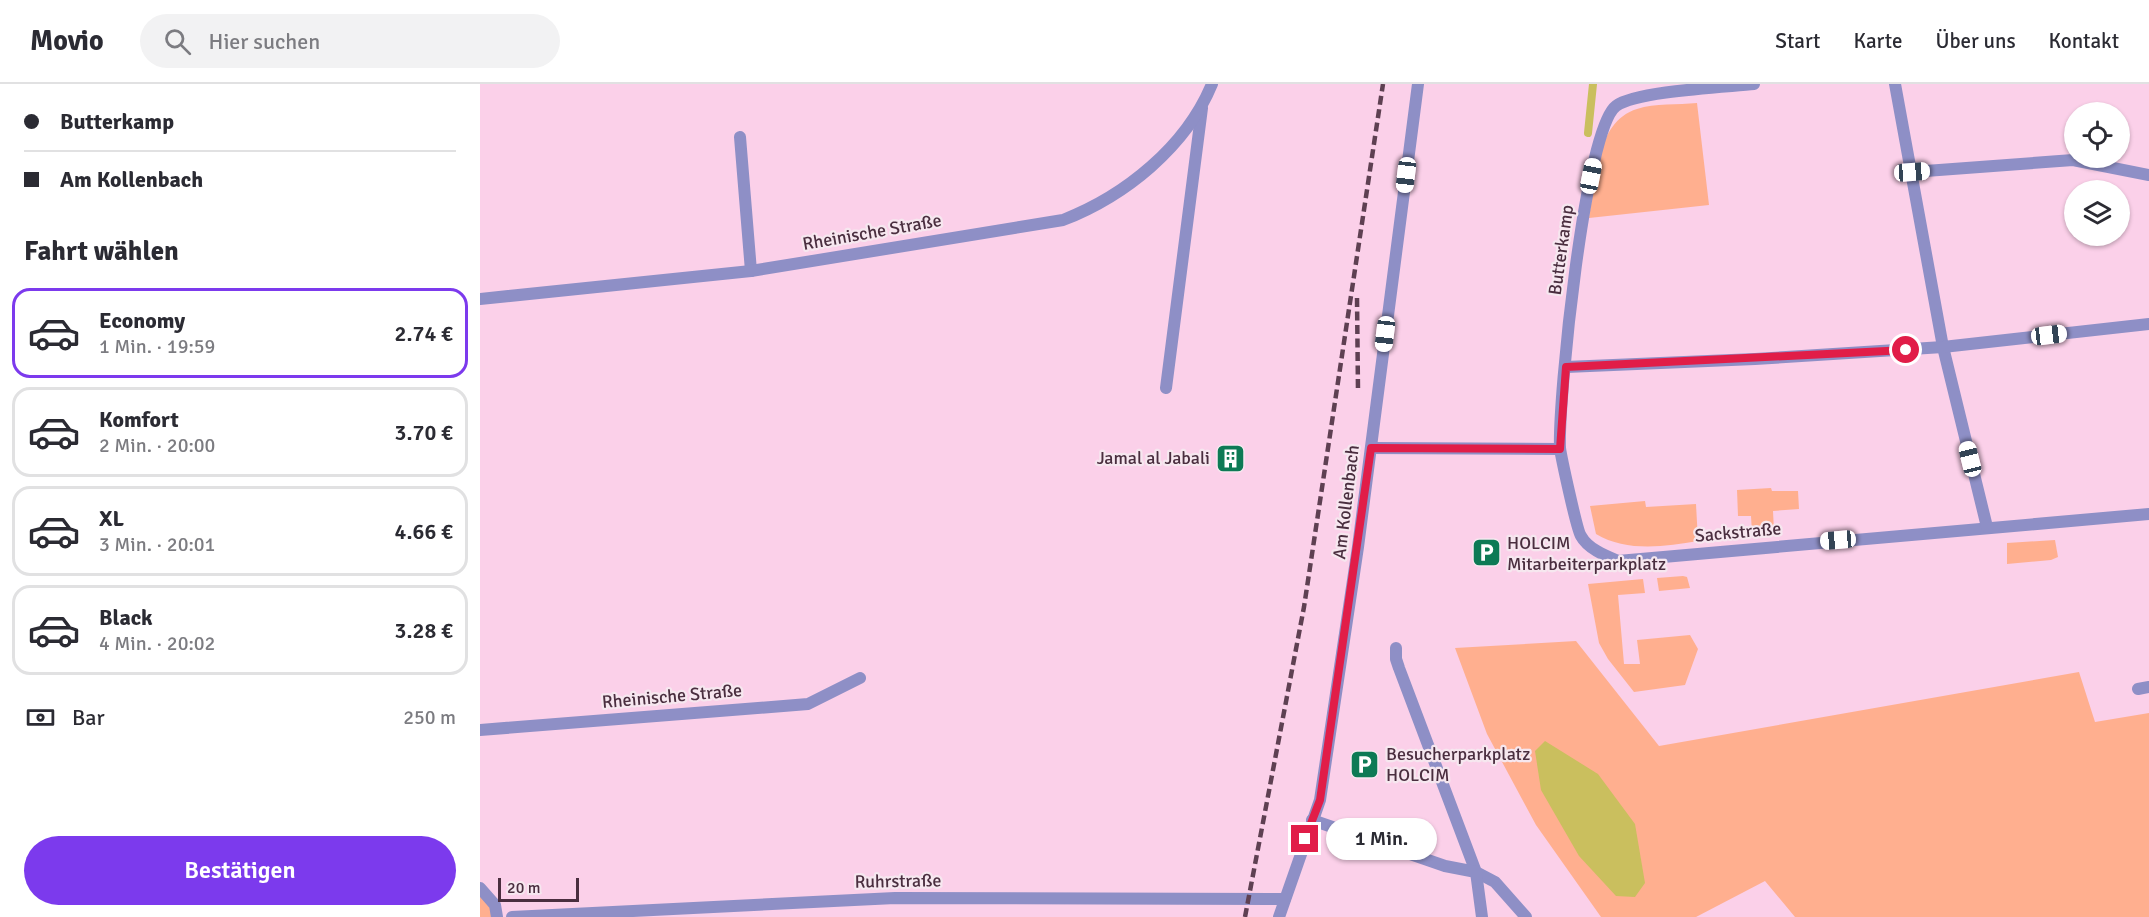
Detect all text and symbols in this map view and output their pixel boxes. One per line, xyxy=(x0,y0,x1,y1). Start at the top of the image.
search box xyxy=(140,14,560,68)
text: Movio xyxy=(30,24,104,58)
icon: search xyxy=(161,25,194,58)
text: Hier suchen xyxy=(209,28,320,55)
text: Start xyxy=(1775,28,1820,54)
text: Karte xyxy=(1853,28,1902,54)
text: Über uns xyxy=(1935,28,2016,54)
text: Kontakt xyxy=(2049,28,2119,54)
map controls xyxy=(2064,102,2130,246)
button: locate xyxy=(2064,102,2130,168)
text: Butterkamp xyxy=(60,108,174,135)
car xyxy=(1395,156,1417,194)
car xyxy=(1579,157,1603,195)
car xyxy=(1893,162,1931,182)
text: Am Kollenbach xyxy=(60,166,203,193)
button: layers xyxy=(2064,180,2130,246)
street label: Butterkamp xyxy=(1544,203,1578,297)
street label: Rheinische Straße xyxy=(801,209,943,255)
text: Fahrt wählen xyxy=(24,235,179,268)
icon: car xyxy=(27,306,81,360)
text: Economy xyxy=(99,307,185,334)
car xyxy=(1374,315,1396,353)
text: 2.74 € xyxy=(395,320,453,347)
car xyxy=(2030,324,2068,346)
text: 1 Min. · 19:59 xyxy=(99,334,215,359)
route start xyxy=(1892,336,1919,363)
icon: car xyxy=(27,405,81,459)
text: Komfort xyxy=(99,406,179,433)
text: 3.70 € xyxy=(395,419,453,446)
text: 2 Min. · 20:00 xyxy=(99,433,215,458)
car xyxy=(1957,439,1983,479)
building icon: Jamal al Jabali xyxy=(1215,442,1247,474)
street label: Am Kollenbach xyxy=(1328,444,1364,560)
place label: Jamal al Jabali xyxy=(1097,447,1210,469)
icon: car xyxy=(27,504,81,558)
text: XL xyxy=(99,505,124,532)
street label: Sackstraße xyxy=(1694,517,1782,547)
text: 4.66 € xyxy=(395,518,453,545)
car xyxy=(1819,529,1857,551)
text: 3 Min. · 20:01 xyxy=(99,532,215,557)
place label: HOLCIM Mitarbeiterparkplatz xyxy=(1507,532,1666,575)
parking icon: HOLCIM Mitarbeiterparkplatz xyxy=(1470,537,1502,569)
icon: car xyxy=(27,603,81,657)
text: Black xyxy=(99,604,153,631)
text: 3.28 € xyxy=(395,617,453,644)
text: 4 Min. · 20:02 xyxy=(99,631,215,656)
street label: Rheinische Straße xyxy=(601,679,743,713)
icon: cash xyxy=(24,701,57,734)
text: Bar xyxy=(72,704,105,731)
text: 250 m xyxy=(403,705,456,730)
place label: Besucherparkplatz HOLCIM xyxy=(1386,743,1530,786)
parking icon: Besucherparkplatz HOLCIM xyxy=(1349,748,1381,780)
callout: 1 Min. xyxy=(1326,818,1437,860)
route end xyxy=(1291,825,1318,852)
text: 1 Min. xyxy=(1355,826,1408,851)
button: Bestätigen xyxy=(24,836,456,905)
street label: Ruhrstraße xyxy=(854,869,942,893)
scale bar xyxy=(498,875,579,902)
text: 20 m xyxy=(507,878,541,898)

